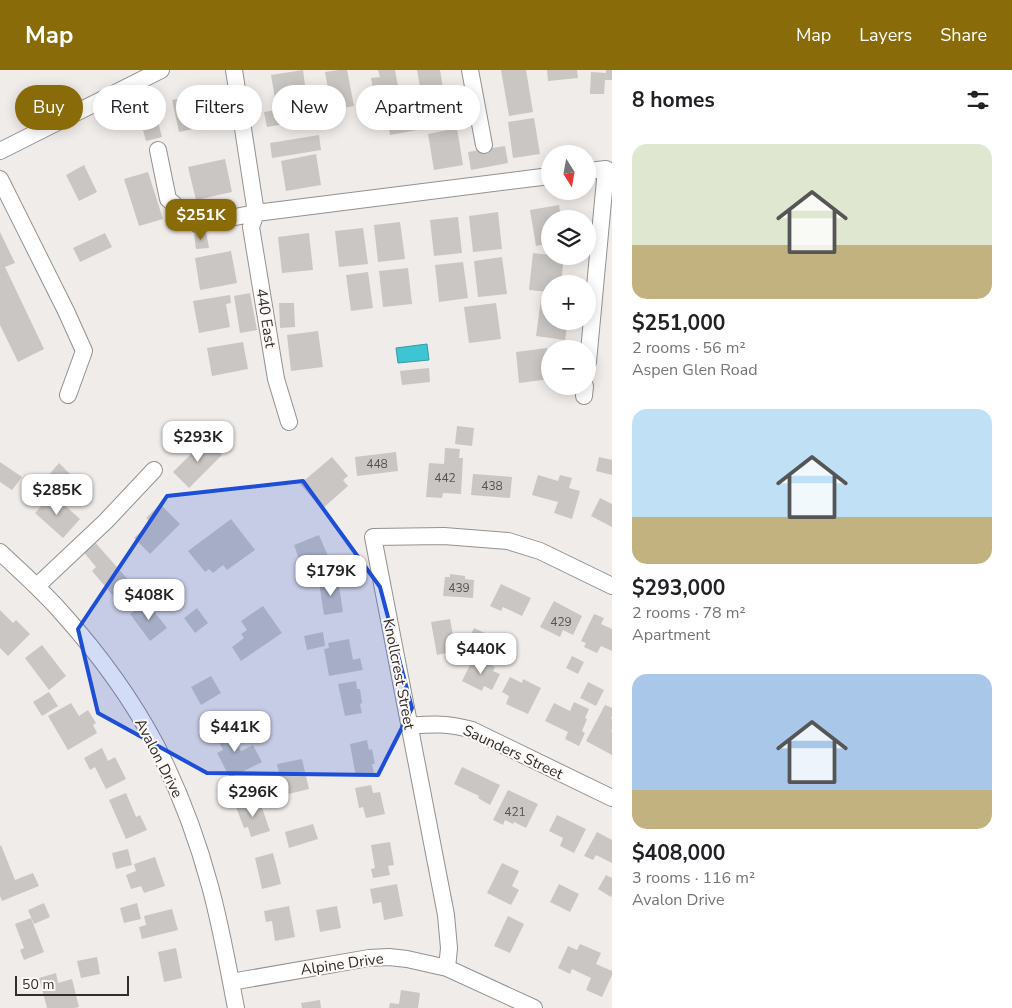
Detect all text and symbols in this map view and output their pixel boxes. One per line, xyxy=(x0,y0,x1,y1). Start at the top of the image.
text: Map xyxy=(25,19,73,51)
text: Map xyxy=(796,23,831,47)
text: Layers xyxy=(859,23,912,47)
text: Share xyxy=(940,23,987,47)
chip: Buy xyxy=(15,85,83,130)
chip: Rent xyxy=(93,85,166,130)
chip: Filters xyxy=(176,85,262,130)
chip: New xyxy=(272,85,346,130)
chip: Apartment xyxy=(356,85,480,130)
text: 8 homes xyxy=(632,86,715,114)
icon: filters xyxy=(964,86,992,114)
north arrow xyxy=(541,145,596,200)
map controls xyxy=(541,145,596,395)
icon: home xyxy=(767,177,857,267)
pin: $251K xyxy=(166,198,236,241)
text: $251K xyxy=(176,204,226,226)
button: layers xyxy=(541,210,596,265)
button: + xyxy=(541,275,596,330)
street label: 440 East xyxy=(251,287,281,350)
text: $251,000 xyxy=(632,309,725,337)
text: 2 rooms · 56 m² xyxy=(632,337,745,359)
button: − xyxy=(541,340,596,395)
text: Aspen Glen Road xyxy=(632,359,758,381)
pin: $293K xyxy=(163,420,233,463)
text: $293K xyxy=(173,426,223,448)
icon: home xyxy=(767,442,857,532)
house number: 448 xyxy=(366,456,388,472)
house number: 442 xyxy=(434,470,456,486)
pin: $285K xyxy=(22,474,92,516)
house number: 438 xyxy=(481,478,503,494)
text: $285K xyxy=(32,479,82,501)
pin: $179K xyxy=(296,554,366,597)
text: $179K xyxy=(306,560,356,582)
text: $293,000 xyxy=(632,574,725,602)
pin: $408K xyxy=(114,578,184,621)
house number: 439 xyxy=(448,580,470,596)
text: $408K xyxy=(124,584,174,606)
text: 2 rooms · 78 m² xyxy=(632,602,745,624)
house number: 429 xyxy=(550,614,572,630)
street label: Knollcrest Street xyxy=(378,617,420,732)
text: Apartment xyxy=(632,624,710,646)
pin: $440K xyxy=(446,632,516,675)
text: $440K xyxy=(456,638,506,660)
icon: home xyxy=(767,707,857,797)
pin: $441K xyxy=(200,710,270,753)
street label: Avalon Drive xyxy=(130,715,188,801)
text: $441K xyxy=(210,716,260,738)
street label: Saunders Street xyxy=(460,720,567,784)
pin: $296K xyxy=(218,776,288,818)
text: $296K xyxy=(228,781,278,803)
house number: 421 xyxy=(504,804,526,820)
text: $408,000 xyxy=(632,839,725,867)
text: 3 rooms · 116 m² xyxy=(632,867,755,889)
text: Avalon Drive xyxy=(632,889,725,911)
street label: Alpine Drive xyxy=(299,948,385,980)
scale bar xyxy=(15,973,129,996)
text: 50 m xyxy=(22,975,54,994)

